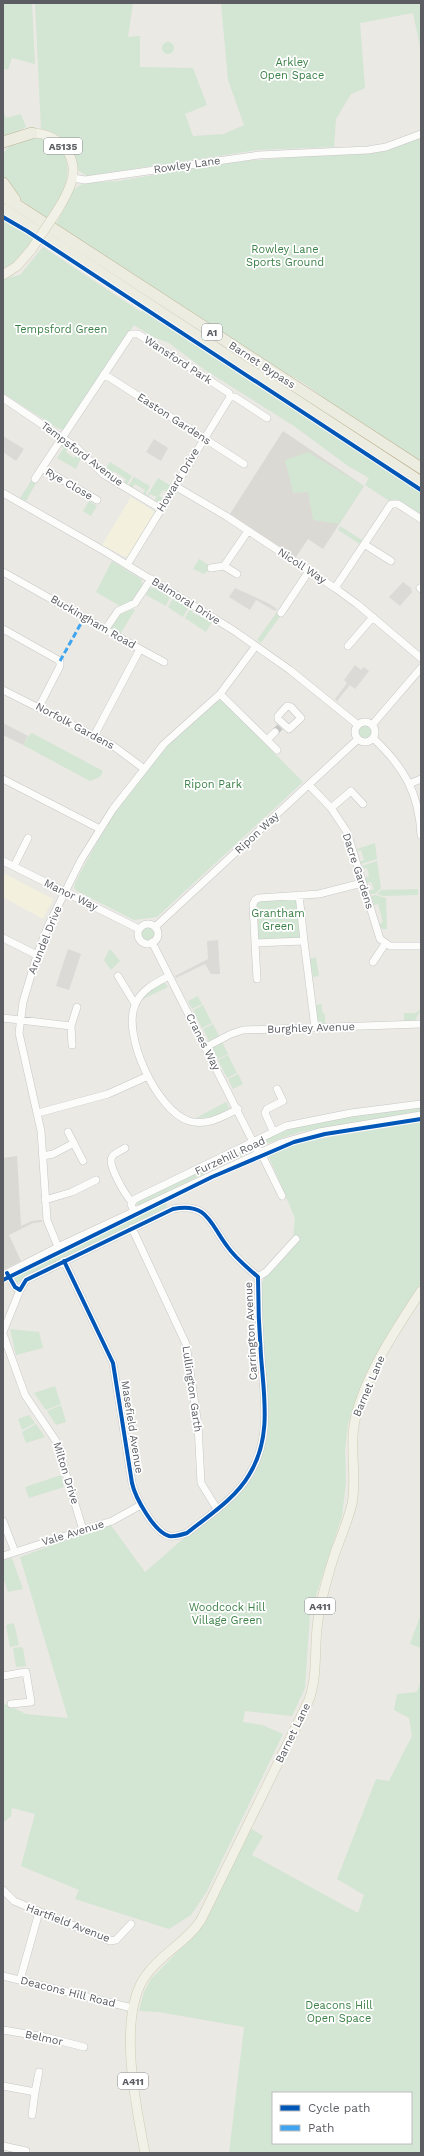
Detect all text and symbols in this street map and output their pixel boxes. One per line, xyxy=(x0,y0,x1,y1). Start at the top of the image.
park label: Arkley Open Space xyxy=(260,56,324,82)
road number: A5135 xyxy=(44,138,82,154)
street label: Rowley Lane xyxy=(153,154,221,176)
park label: Rowley Lane Sports Ground xyxy=(246,243,324,269)
park label: Tempsford Green xyxy=(15,323,107,336)
road number: A1 xyxy=(202,324,222,340)
street label: Wansford Park xyxy=(142,333,214,387)
street label: Barnet Bypass xyxy=(226,339,298,391)
street label: Easton Gardens xyxy=(135,390,213,448)
street label: Tempsford Avenue xyxy=(38,419,126,489)
street label: Howard Drive xyxy=(154,446,202,514)
street label: Rye Close xyxy=(43,465,95,503)
street label: Nicoll Way xyxy=(275,545,329,587)
street label: Balmoral Drive xyxy=(149,575,223,627)
street label: Buckingham Road xyxy=(48,592,138,652)
street label: Norfolk Gardens xyxy=(33,700,117,752)
park label: Ripon Park xyxy=(184,778,242,791)
street label: Ripon Way xyxy=(232,809,282,857)
street label: Dacre Gardens xyxy=(340,831,376,911)
street label: Manor Way xyxy=(42,876,100,914)
street label: Arundel Drive xyxy=(25,904,65,976)
park label: Grantham Green xyxy=(251,907,305,933)
street label: Cranes Way xyxy=(183,1011,223,1073)
street label: Burghley Avenue xyxy=(267,1020,355,1036)
street label: Furzehill Road xyxy=(193,1134,267,1178)
street label: Carrington Avenue xyxy=(242,1281,260,1381)
street label: Lullington Garth xyxy=(180,1345,204,1433)
street label: Barnet Lane xyxy=(350,1353,388,1419)
street label: Masefield Avenue xyxy=(118,1380,146,1474)
street label: Milton Drive xyxy=(50,1440,82,1506)
street label: Vale Avenue xyxy=(40,1517,106,1549)
road number: A411 xyxy=(305,1598,335,1614)
park label: Woodcock Hill Village Green xyxy=(189,1601,266,1627)
street label: Barnet Lane xyxy=(273,1701,313,1765)
street label: Hartfield Avenue xyxy=(24,1901,112,1945)
street label: Deacons Hill Road xyxy=(19,1974,117,2010)
park label: Deacons Hill Open Space xyxy=(305,1999,373,2025)
street label: Belmor xyxy=(24,2028,65,2048)
road number: A411 xyxy=(118,2073,148,2089)
legend xyxy=(272,2092,412,2144)
text: Cycle path xyxy=(308,2101,370,2115)
text: Path xyxy=(308,2121,334,2135)

